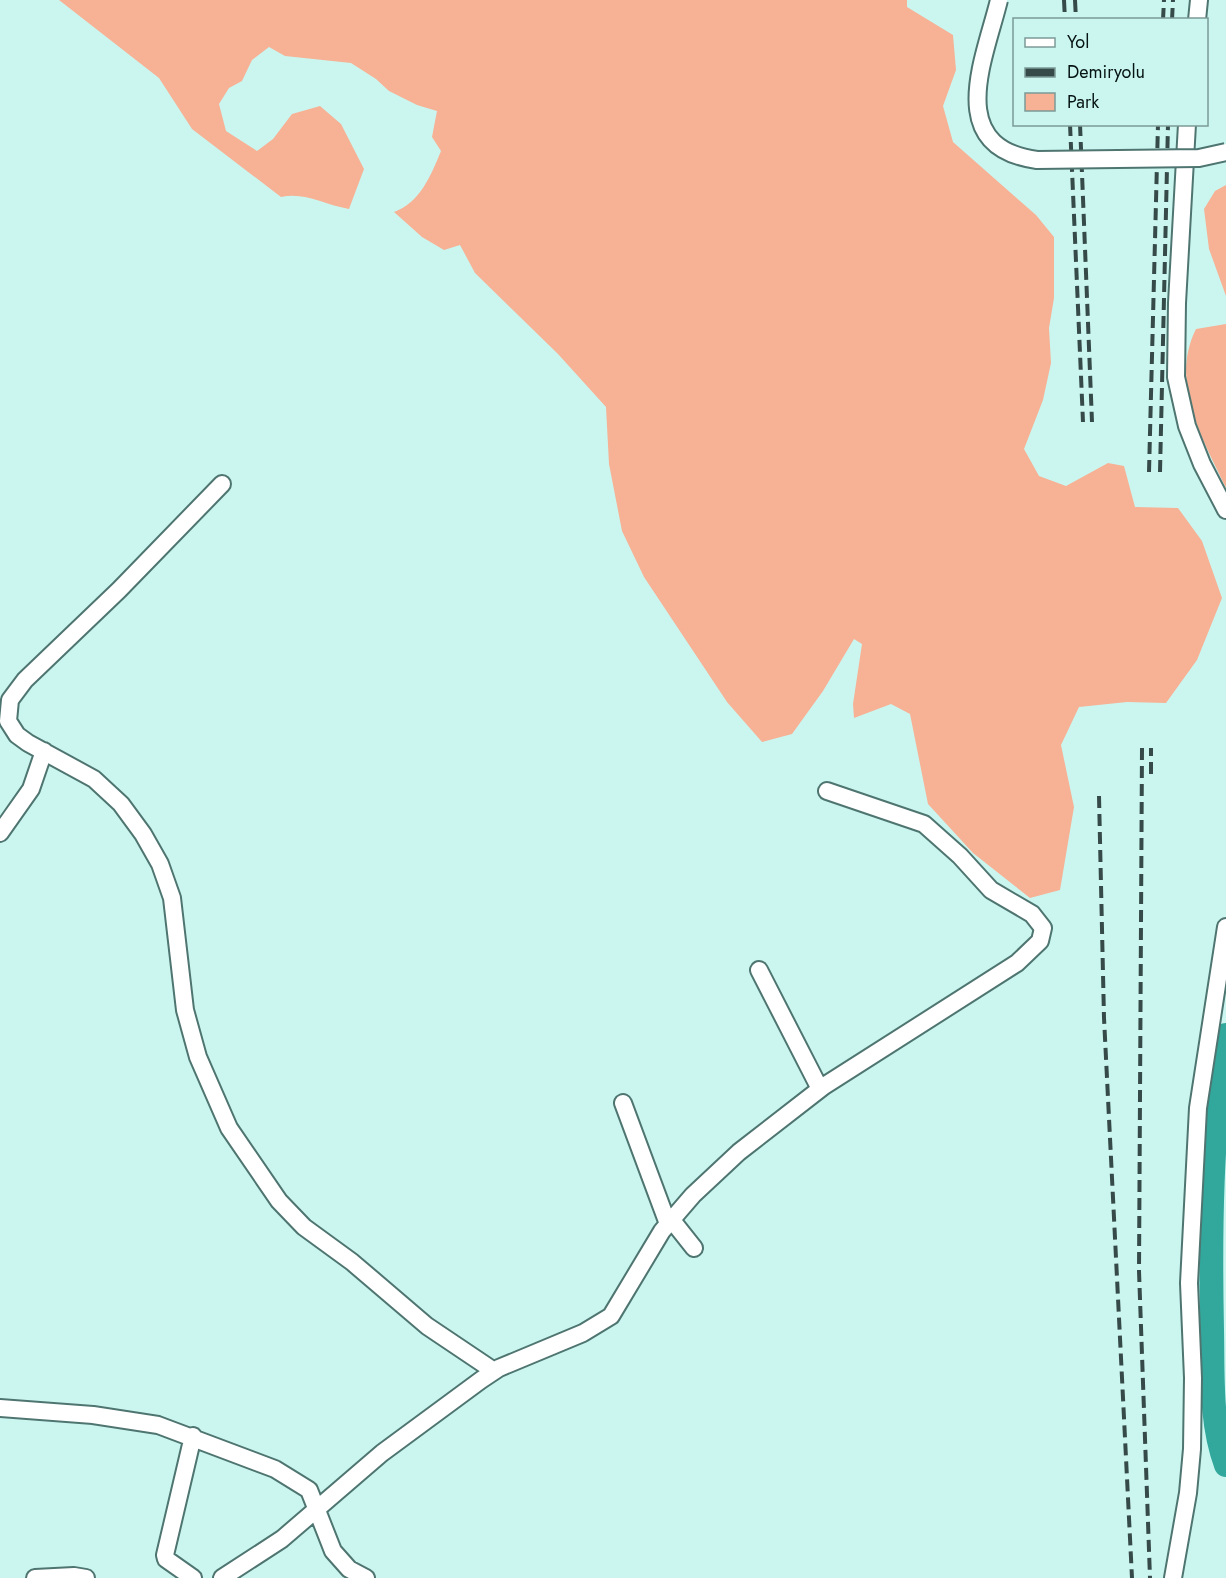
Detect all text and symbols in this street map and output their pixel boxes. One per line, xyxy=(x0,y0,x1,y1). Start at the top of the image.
legend xyxy=(1013,18,1208,126)
text: Yol xyxy=(1067,29,1089,55)
text: Demiryolu xyxy=(1067,59,1145,85)
text: Park xyxy=(1067,89,1099,115)

